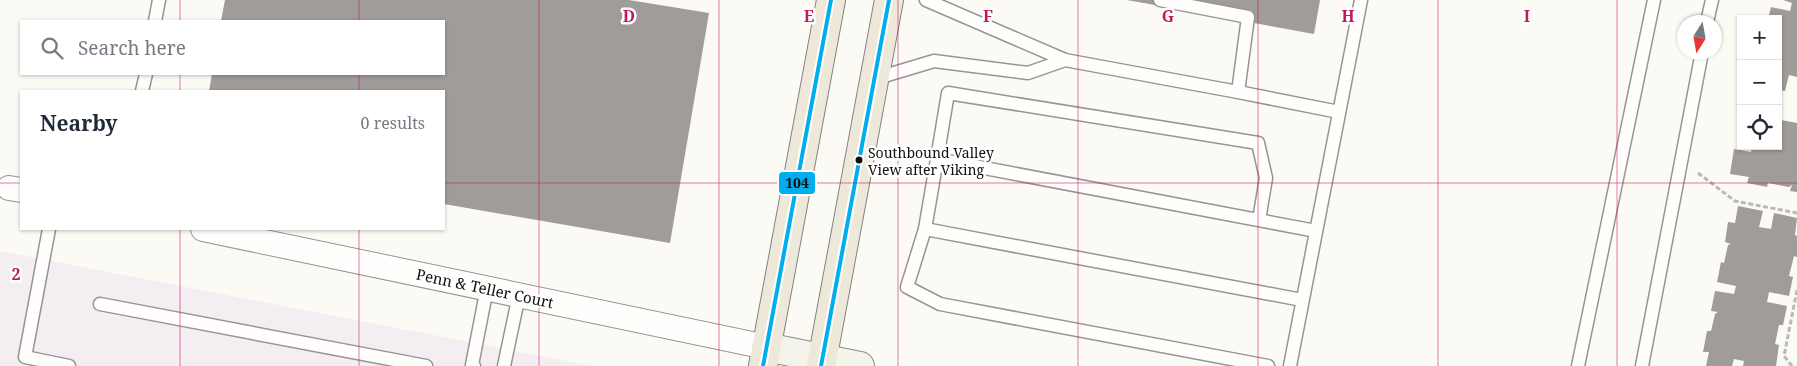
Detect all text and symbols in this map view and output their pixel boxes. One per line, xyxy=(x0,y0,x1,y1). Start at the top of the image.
text: D xyxy=(623,5,635,27)
text: E xyxy=(804,5,814,27)
text: F xyxy=(983,5,993,27)
text: G xyxy=(1162,5,1174,27)
text: H xyxy=(1341,5,1355,27)
text: I xyxy=(1524,5,1530,27)
north arrow xyxy=(1677,15,1722,60)
map controls xyxy=(1737,15,1782,150)
button: + xyxy=(1737,15,1782,60)
search box xyxy=(20,20,445,75)
icon: search xyxy=(38,34,66,62)
text: Search here xyxy=(78,35,186,61)
button: − xyxy=(1737,60,1782,105)
button: locate xyxy=(1737,105,1782,150)
text: Nearby xyxy=(40,109,118,137)
text: 0 results xyxy=(361,112,425,134)
place label: Southbound Valley View after Viking xyxy=(868,143,994,179)
marker: Southbound Valley View after Viking xyxy=(854,155,864,165)
line badge: 104 xyxy=(778,171,816,195)
text: 104 xyxy=(785,173,809,192)
text: 2 xyxy=(11,263,21,285)
street label: Penn & Teller Court xyxy=(415,264,555,312)

